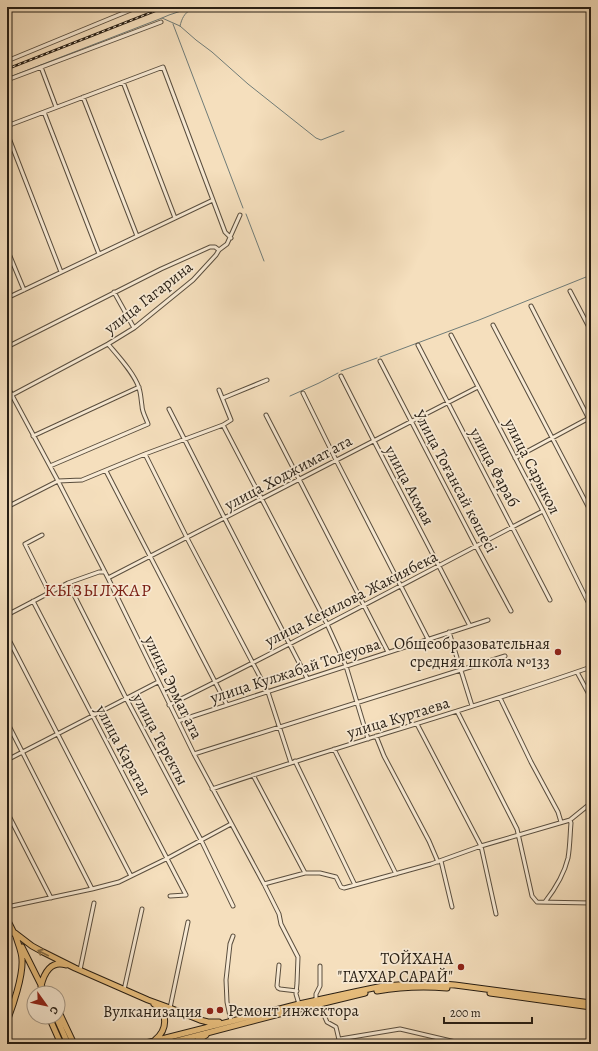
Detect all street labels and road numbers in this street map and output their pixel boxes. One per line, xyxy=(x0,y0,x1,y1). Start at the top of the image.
street label: улица Гагарина xyxy=(99,256,198,340)
street label: Улица Тоғансай көшесі xyxy=(408,406,502,557)
street label: улица Сарыкол xyxy=(498,414,566,518)
street label: улица Фараб xyxy=(464,423,524,511)
street label: улица Ходжимат ата xyxy=(220,430,357,516)
street label: улица Акмая xyxy=(378,441,439,529)
street label: улица Кекилова Жакиябека xyxy=(260,545,442,653)
street label: улица Эрмат ата xyxy=(138,631,208,743)
street label: улица Кулжабай Толеуова xyxy=(207,633,384,709)
street label: улица Теректы xyxy=(126,689,194,789)
street label: улица Куртаева xyxy=(343,692,453,744)
street label: улица Каратал xyxy=(90,700,156,800)

